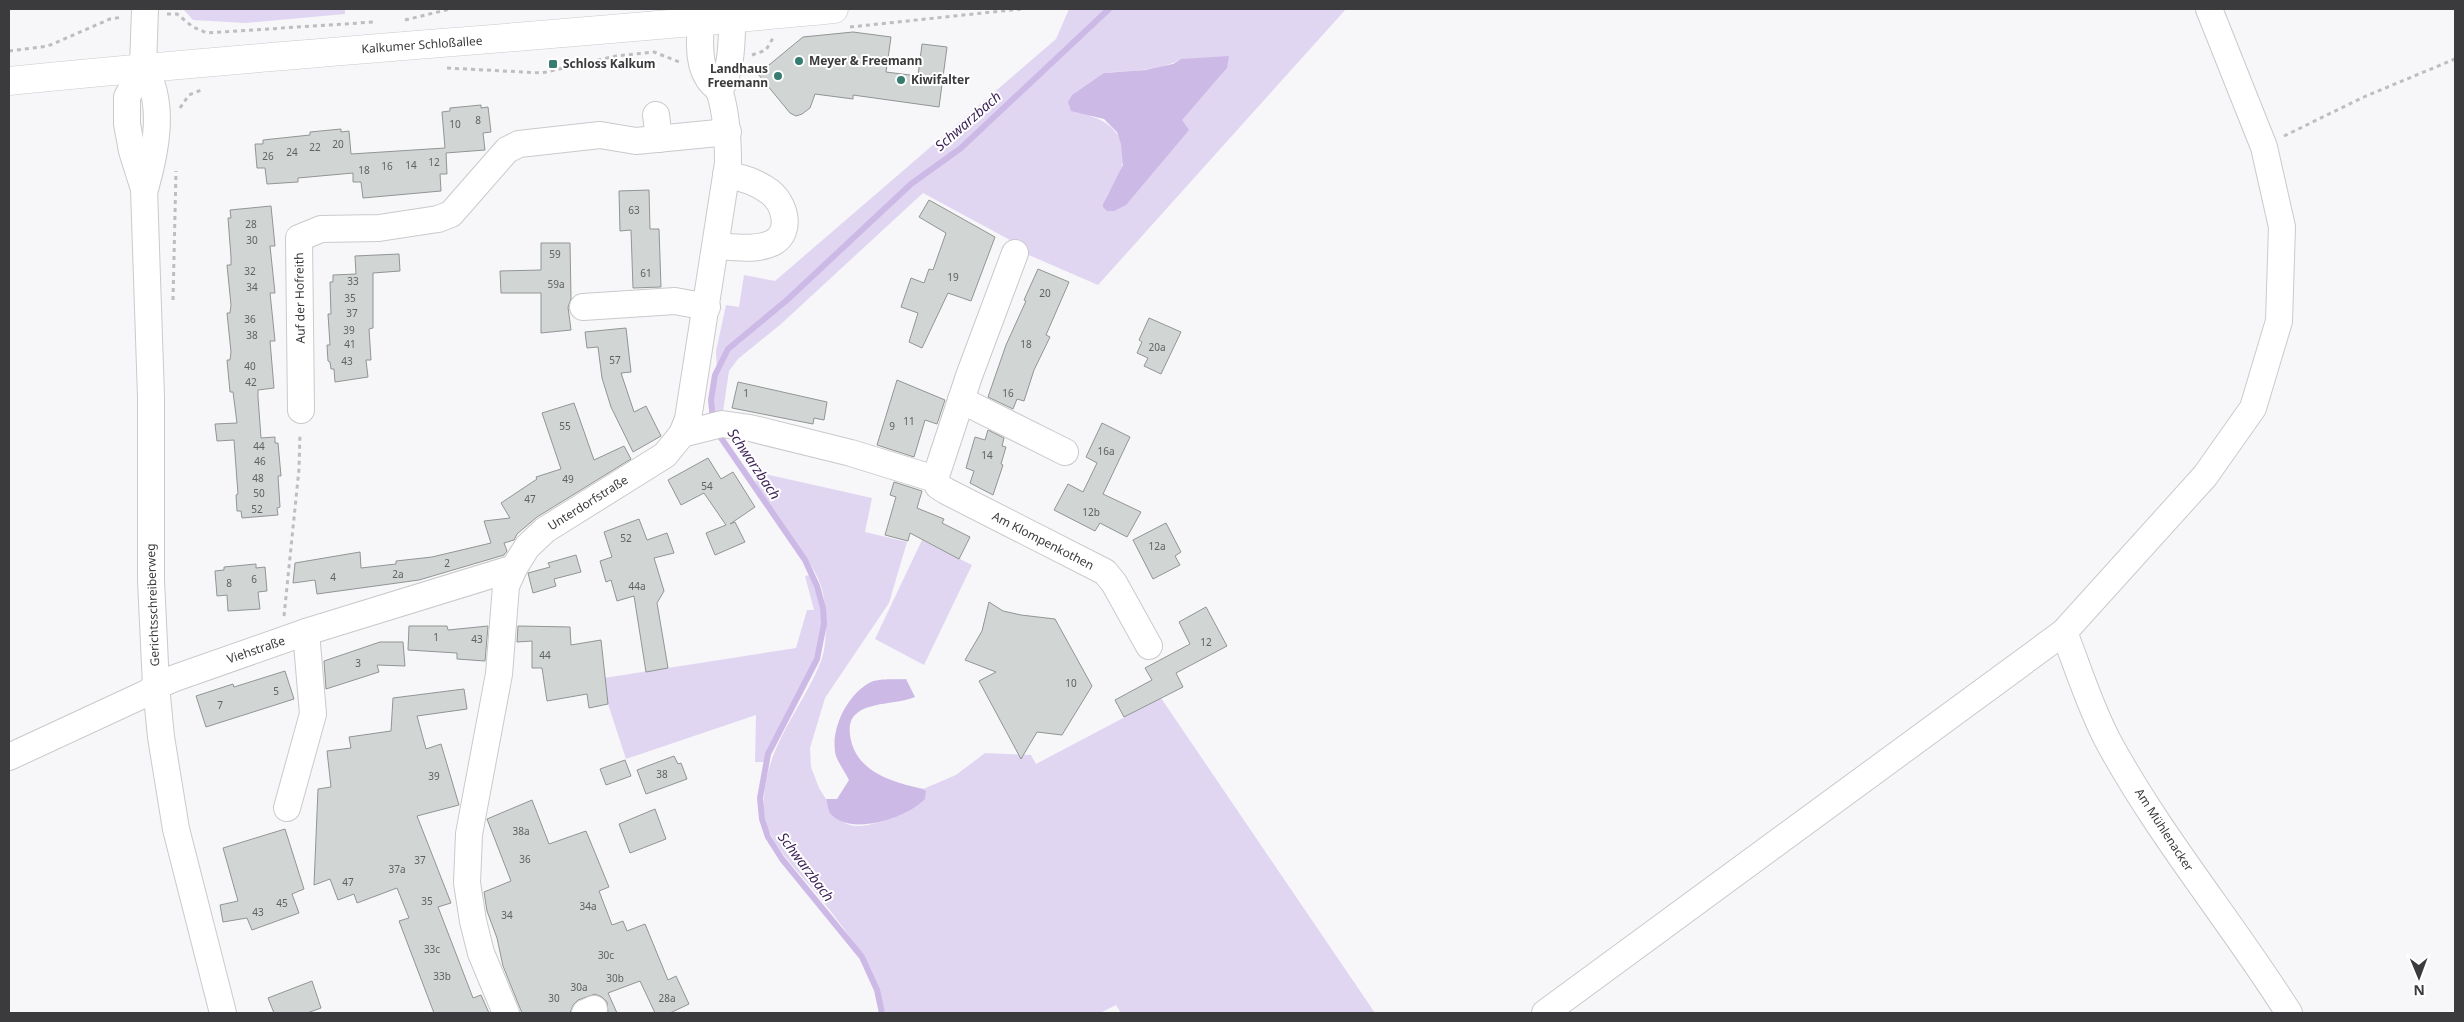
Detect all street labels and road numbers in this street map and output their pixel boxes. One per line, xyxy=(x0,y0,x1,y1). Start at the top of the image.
street label: Kalkumer Schloßallee xyxy=(361,32,483,57)
street label: Auf der Hofreith xyxy=(290,252,309,344)
street label: Unterdorfstraße xyxy=(544,471,631,534)
street label: Am Klompenkothen xyxy=(989,508,1097,574)
street label: Gerichtsschreiberweg xyxy=(142,543,163,667)
street label: Viehstraße xyxy=(225,632,287,667)
street label: Am Mühlenacker xyxy=(2131,785,2198,874)

